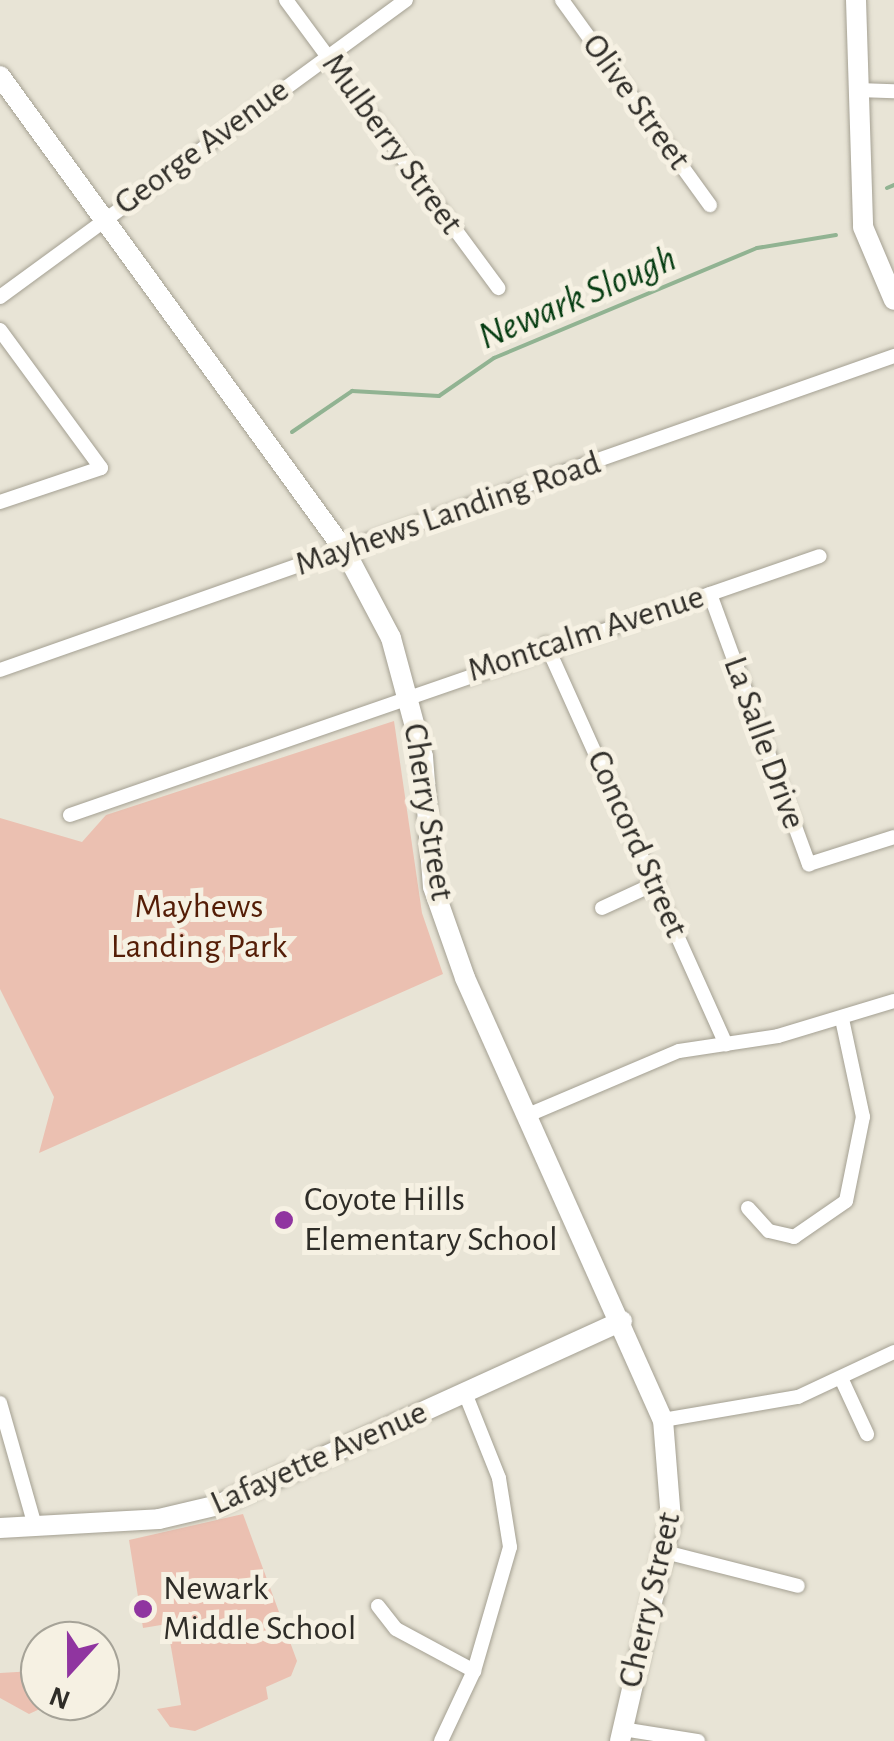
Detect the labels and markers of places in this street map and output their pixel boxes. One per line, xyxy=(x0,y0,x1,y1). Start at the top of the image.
place label: Coyote Hills Elementary School xyxy=(304,1179,558,1261)
marker: Coyote Hills Elementary School xyxy=(273,1209,295,1231)
place label: Newark Middle School xyxy=(163,1568,356,1650)
marker: Newark Middle School xyxy=(132,1598,154,1620)

